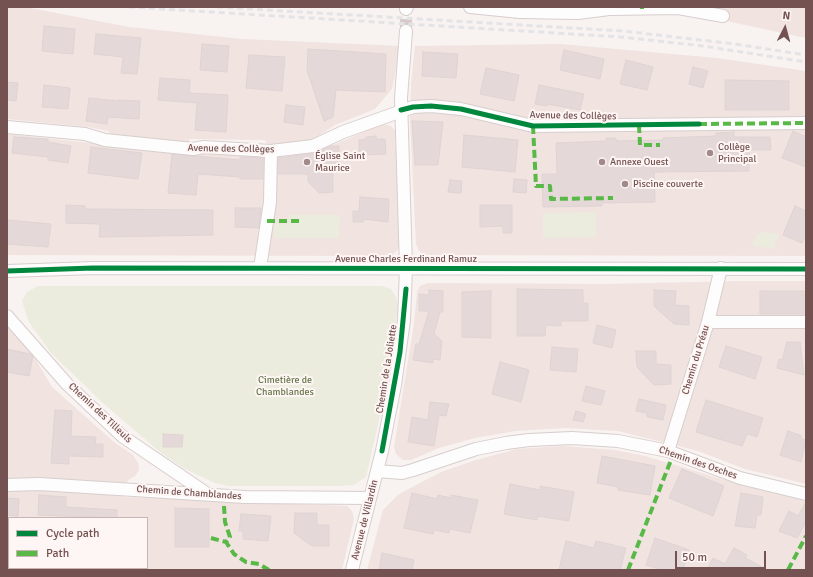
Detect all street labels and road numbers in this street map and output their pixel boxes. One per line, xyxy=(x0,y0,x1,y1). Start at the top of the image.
street label: Avenue des Collèges xyxy=(529,109,617,123)
street label: Avenue des Collèges xyxy=(187,142,275,156)
street label: Avenue Charles Ferdinand Ramuz xyxy=(335,253,477,265)
street label: Chemin de la Joliette xyxy=(374,324,400,414)
street label: Chemin du Préau xyxy=(680,324,712,396)
street label: Chemin des Tilleuls xyxy=(66,380,134,446)
street label: Chemin des Osches xyxy=(657,444,739,482)
street label: Avenue de Villardin xyxy=(349,479,381,561)
street label: Chemin de Chamblandes xyxy=(136,483,242,503)

